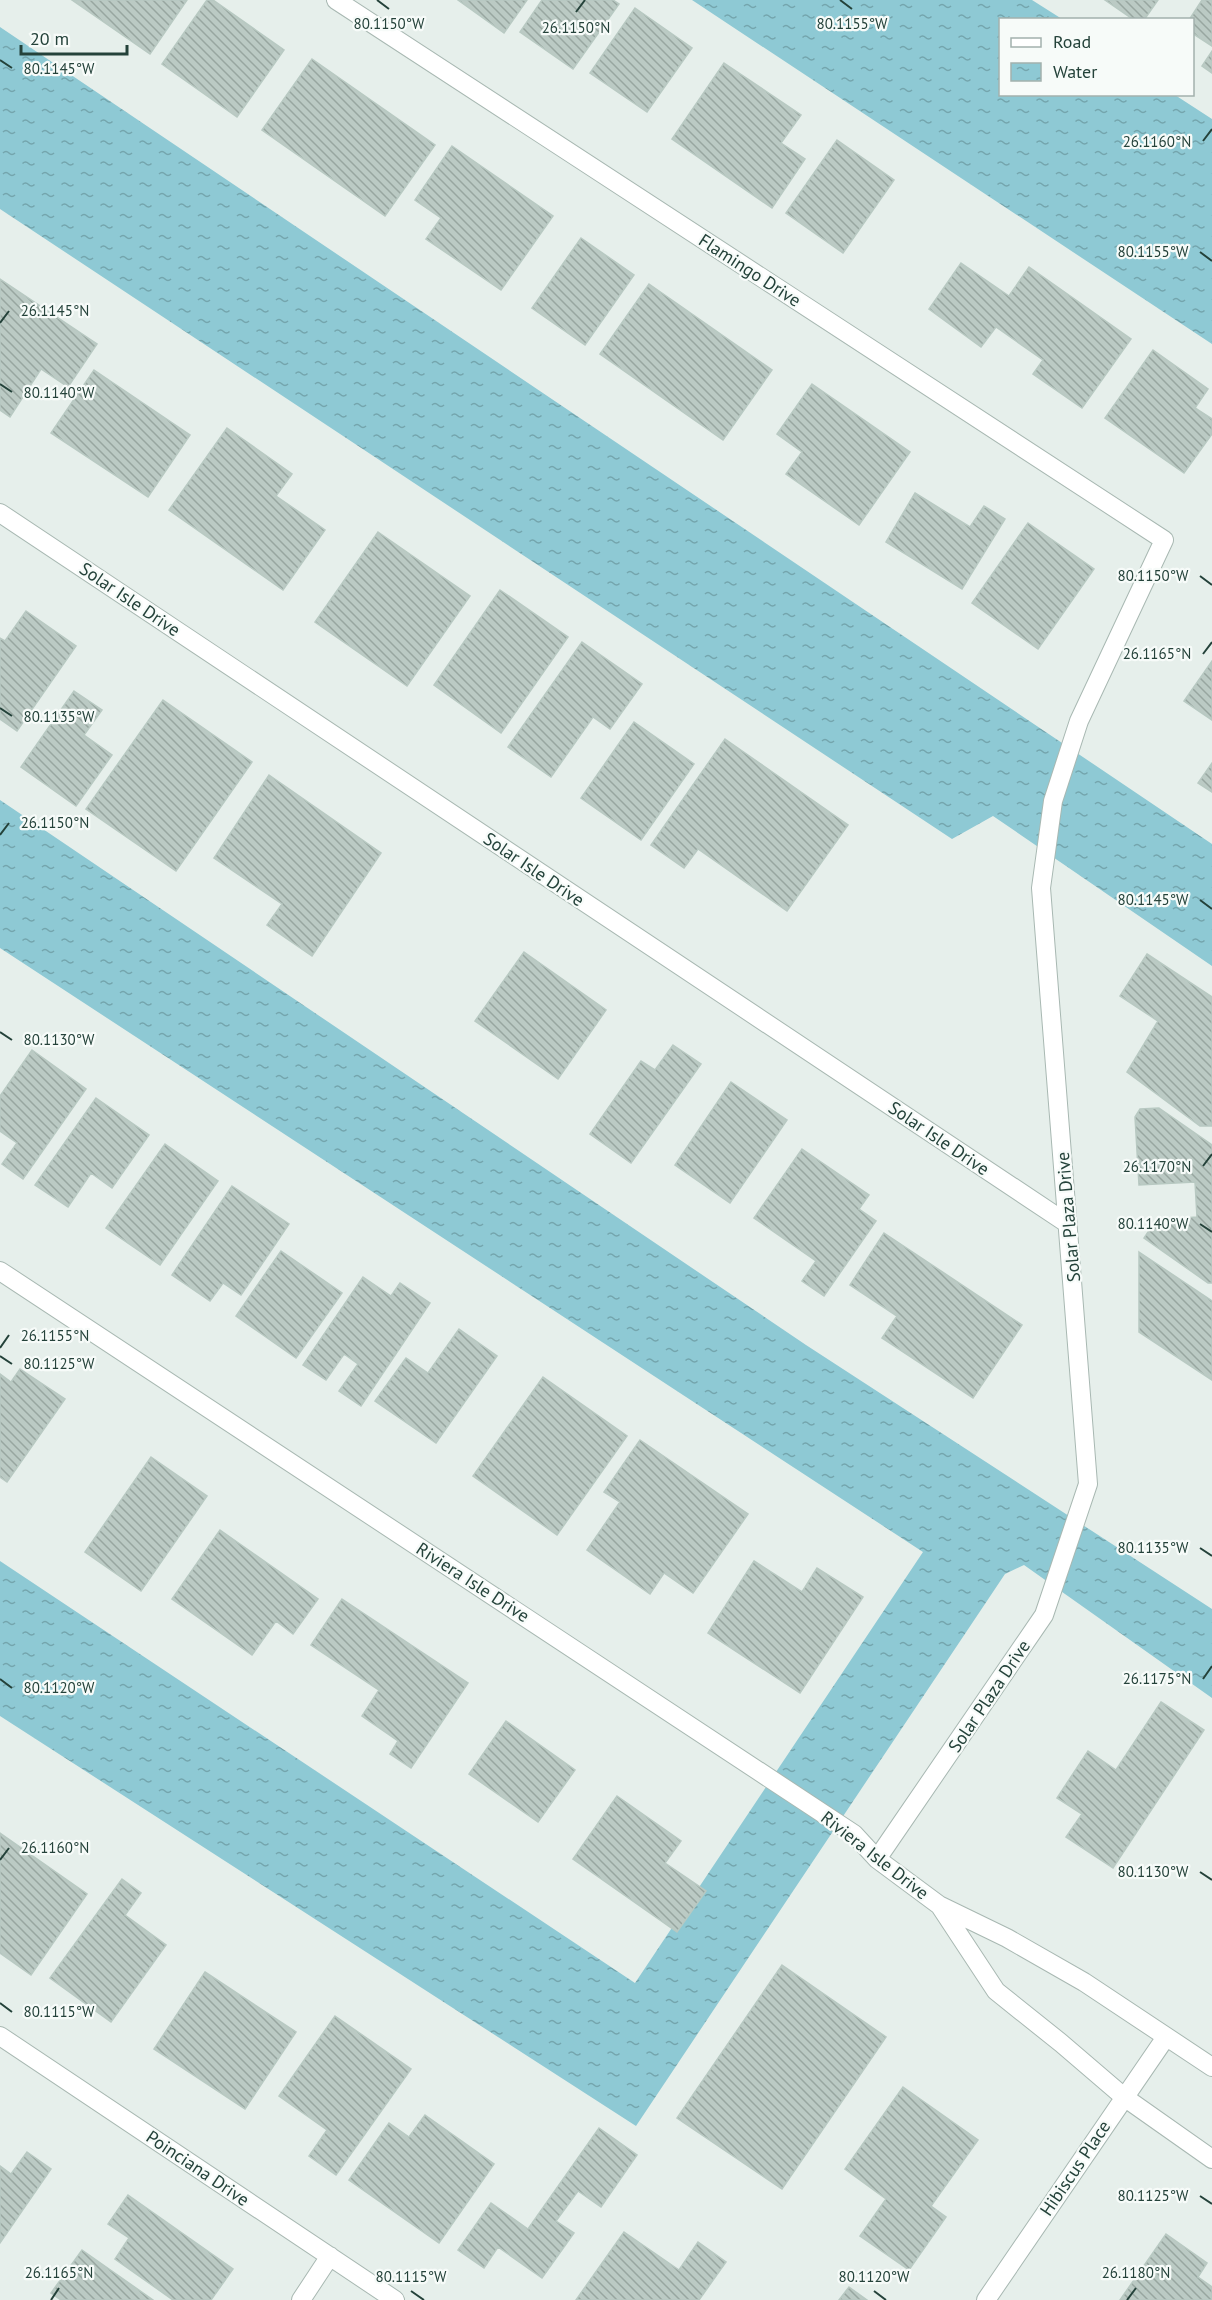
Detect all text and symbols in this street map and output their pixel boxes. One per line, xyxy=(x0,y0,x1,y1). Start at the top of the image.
text: 80.1150°W xyxy=(353,14,425,33)
text: 80.1155°W xyxy=(816,14,888,33)
scale bar xyxy=(21,18,128,56)
text: 26.1150°N xyxy=(542,18,610,37)
legend xyxy=(999,18,1194,96)
text: 20 m xyxy=(30,27,69,50)
text: Road xyxy=(1053,30,1091,53)
text: 80.1145°W xyxy=(23,59,95,78)
text: Water xyxy=(1053,60,1097,83)
text: 26.1160°N xyxy=(1123,132,1191,151)
street label: Flamingo Drive xyxy=(695,228,805,312)
text: 80.1155°W xyxy=(1117,242,1189,261)
text: 26.1145°N xyxy=(21,301,89,320)
text: 80.1140°W xyxy=(23,383,95,402)
street label: Solar Isle Drive xyxy=(75,557,185,641)
text: 80.1150°W xyxy=(1117,566,1189,585)
text: 26.1165°N xyxy=(1123,644,1191,663)
text: 80.1135°W xyxy=(23,707,95,726)
text: 26.1150°N xyxy=(21,813,89,832)
street label: Solar Isle Drive xyxy=(479,827,589,911)
text: 80.1145°W xyxy=(1117,890,1189,909)
text: 80.1130°W xyxy=(23,1030,95,1049)
street label: Solar Isle Drive xyxy=(884,1096,994,1180)
street label: Solar Plaza Drive xyxy=(1051,1151,1085,1283)
text: 26.1170°N xyxy=(1123,1157,1191,1176)
text: 80.1140°W xyxy=(1117,1214,1189,1233)
text: 26.1155°N xyxy=(21,1326,89,1345)
text: 80.1125°W xyxy=(23,1354,95,1373)
street label: Riviera Isle Drive xyxy=(412,1537,534,1627)
text: 80.1135°W xyxy=(1117,1538,1189,1557)
street label: Solar Plaza Drive xyxy=(943,1635,1035,1757)
text: 26.1175°N xyxy=(1123,1669,1191,1688)
text: 80.1120°W xyxy=(23,1678,95,1697)
street label: Riviera Isle Drive xyxy=(817,1806,933,1904)
text: 26.1160°N xyxy=(21,1838,89,1857)
text: 80.1130°W xyxy=(1117,1862,1189,1881)
text: 80.1115°W xyxy=(23,2002,95,2021)
street label: Hibiscus Place xyxy=(1035,2116,1115,2220)
street label: Poinciana Drive xyxy=(142,2125,254,2211)
text: 80.1125°W xyxy=(1117,2186,1189,2205)
text: 26.1165°N xyxy=(25,2263,93,2282)
text: 26.1180°N xyxy=(1102,2263,1170,2282)
text: 80.1115°W xyxy=(375,2267,447,2286)
text: 80.1120°W xyxy=(838,2267,910,2286)

